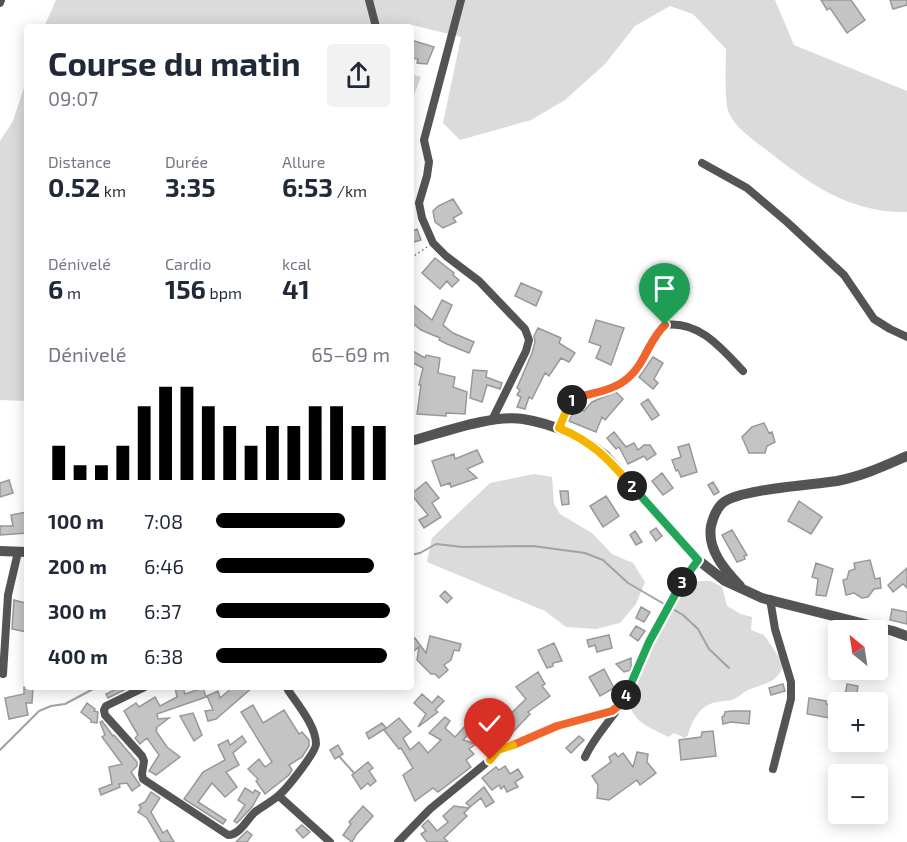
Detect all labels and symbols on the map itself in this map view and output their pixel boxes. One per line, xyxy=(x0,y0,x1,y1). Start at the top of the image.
pin xyxy=(639,263,690,325)
pin: 1 xyxy=(557,385,587,415)
pin: 2 xyxy=(617,471,647,501)
pin: 3 xyxy=(667,567,697,597)
north arrow xyxy=(828,620,888,680)
pin: 4 xyxy=(611,680,641,710)
pin xyxy=(464,698,515,760)

